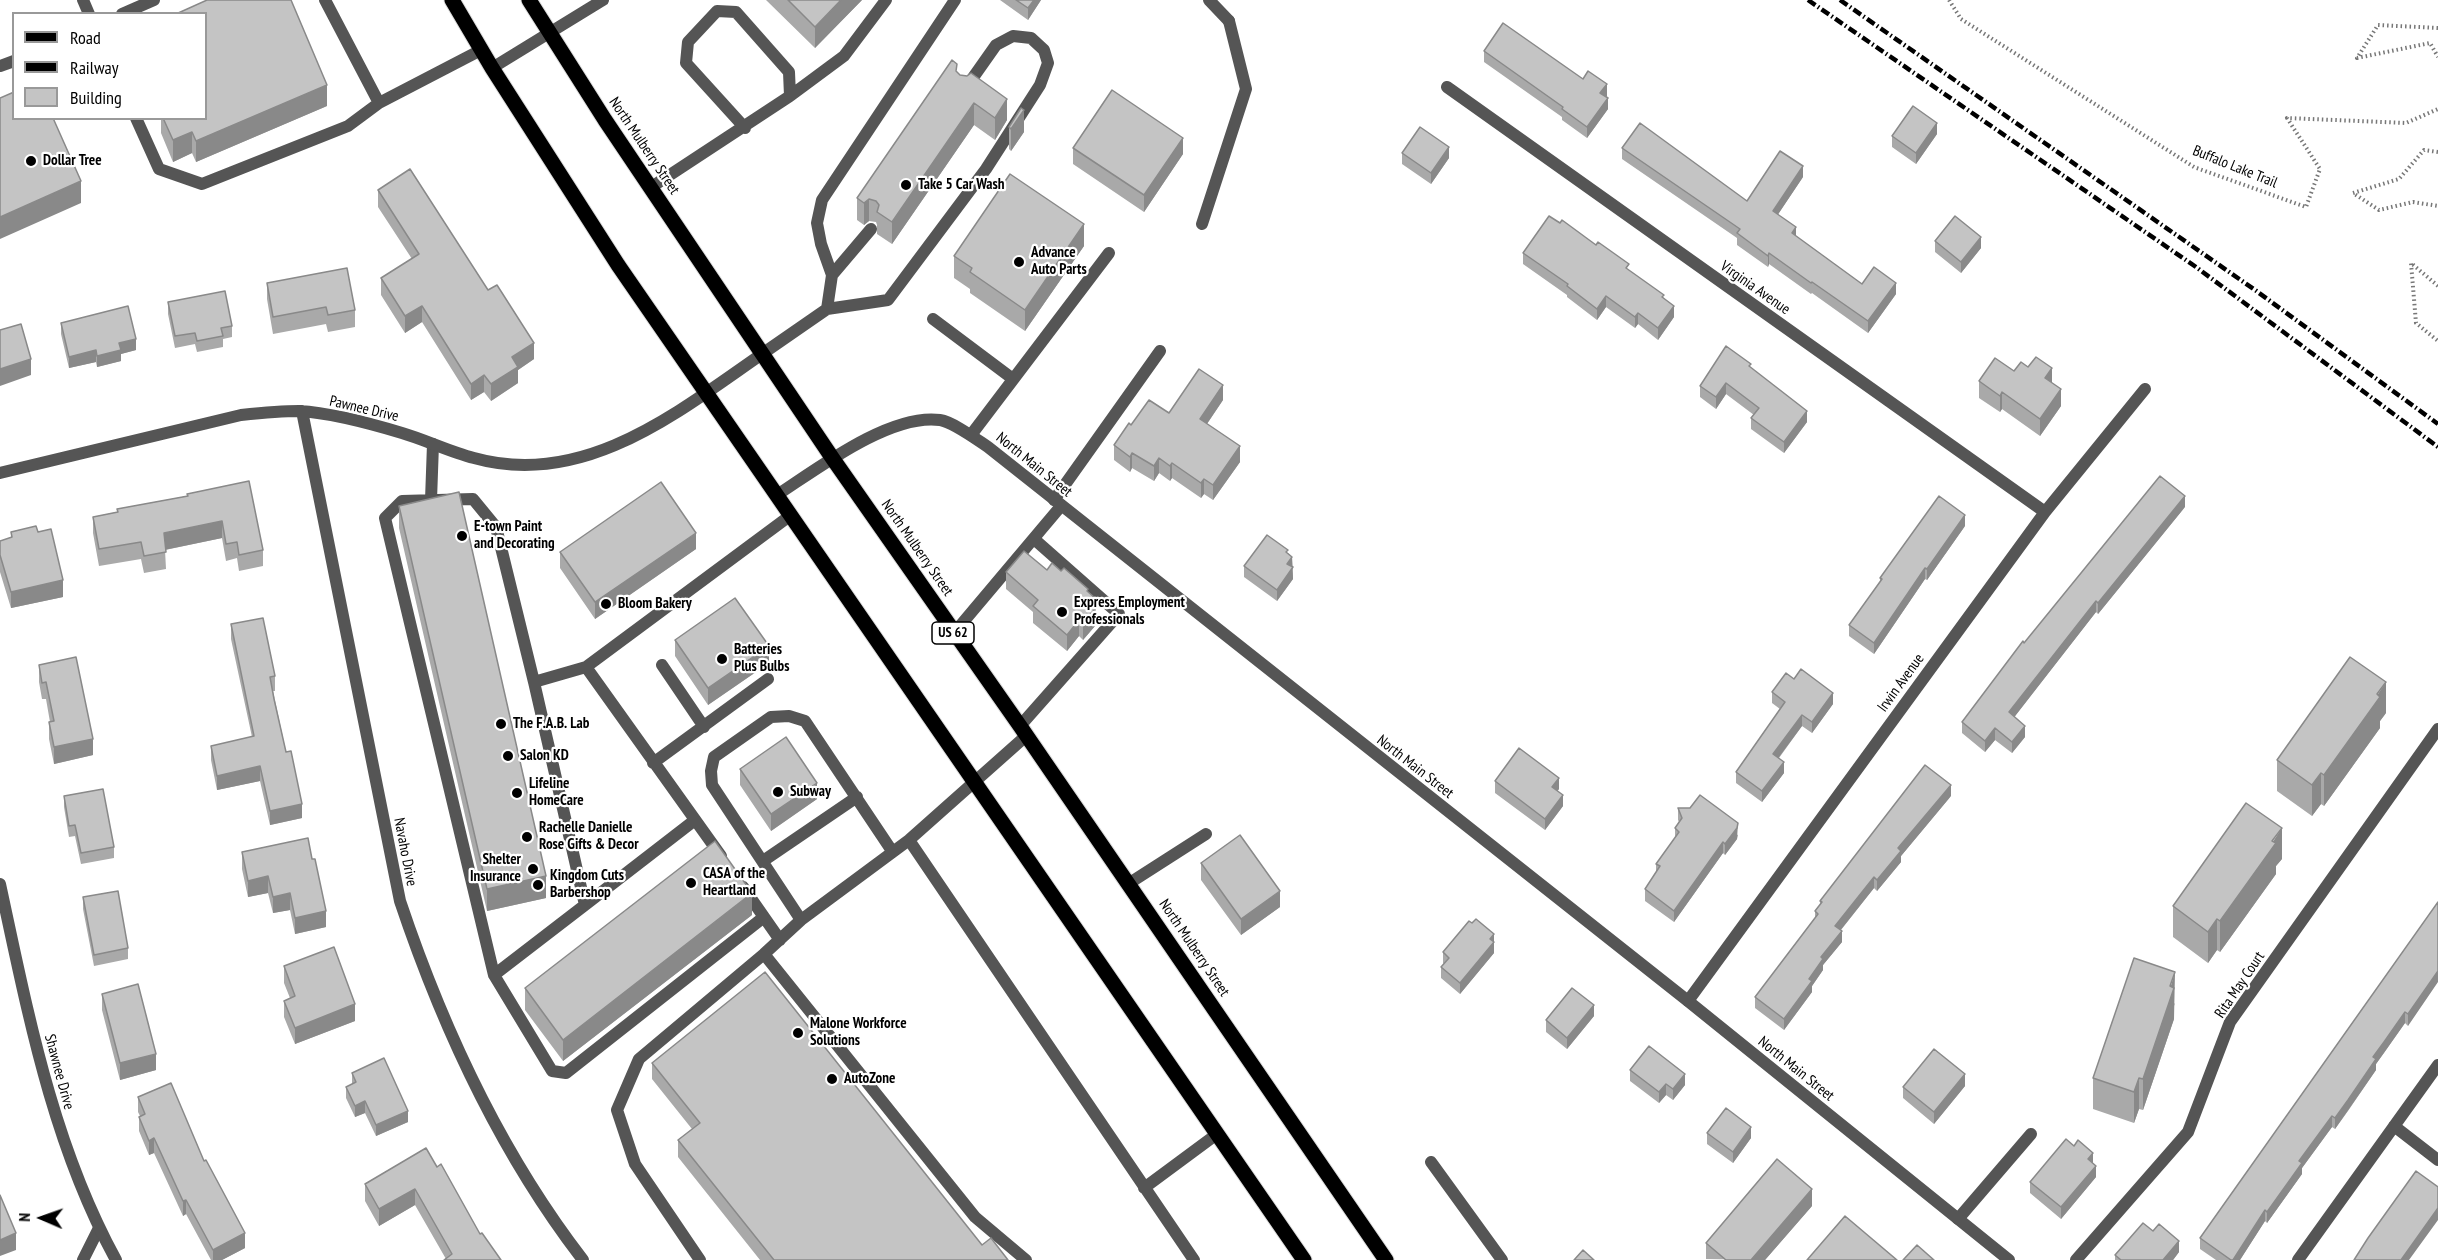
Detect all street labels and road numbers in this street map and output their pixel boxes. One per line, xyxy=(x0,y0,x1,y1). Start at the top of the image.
street label: North Mulberry Street xyxy=(605,94,683,198)
street label: Buffalo Lake Trail xyxy=(2190,142,2280,192)
street label: Virginia Avenue xyxy=(1717,257,1793,319)
street label: Pawnee Drive xyxy=(328,392,400,426)
street label: North Main Street xyxy=(992,429,1076,501)
street label: North Mulberry Street xyxy=(877,496,957,600)
road number: US 62 xyxy=(932,622,974,644)
street label: Irwin Avenue xyxy=(1874,650,1928,716)
street label: North Main Street xyxy=(1373,731,1457,803)
street label: Navaho Drive xyxy=(390,816,420,888)
street label: North Mulberry Street xyxy=(1155,896,1233,1000)
street label: Rita May Court xyxy=(2211,948,2269,1022)
street label: Shawnee Drive xyxy=(40,1032,78,1112)
street label: North Main Street xyxy=(1754,1033,1838,1105)

